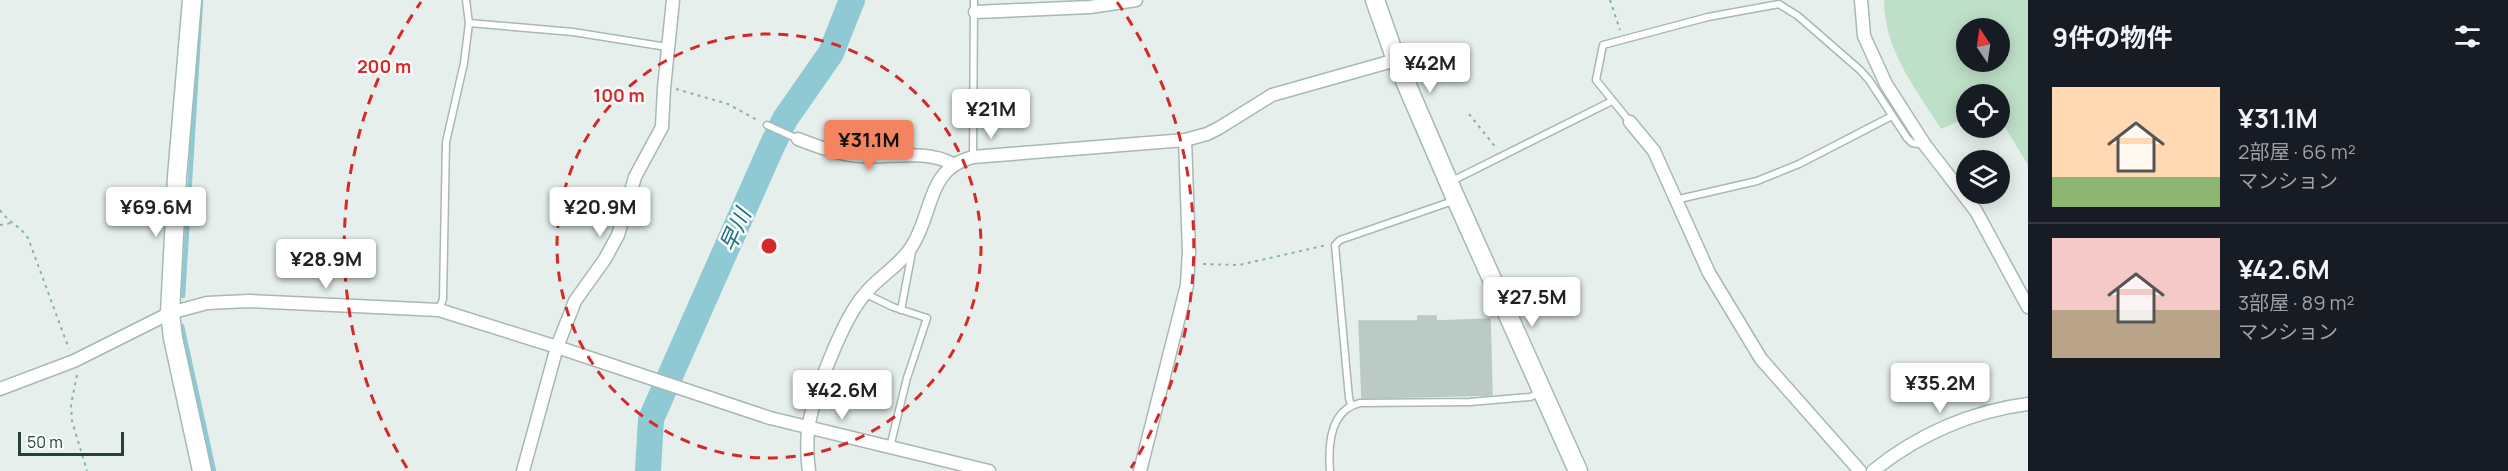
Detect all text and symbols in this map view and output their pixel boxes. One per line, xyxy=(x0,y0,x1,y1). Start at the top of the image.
north arrow xyxy=(1956,18,2010,72)
map controls xyxy=(1956,18,2010,204)
text: 9件の物件 xyxy=(2052,19,2172,55)
icon: filters xyxy=(2451,20,2484,53)
pin: ¥42M xyxy=(1394,43,1466,94)
text: ¥42M xyxy=(1404,49,1456,76)
text: 200 m xyxy=(357,54,411,78)
text: 100 m xyxy=(593,83,645,107)
button: locate xyxy=(1956,84,2010,138)
pin: ¥21M xyxy=(955,89,1027,140)
text: ¥21M xyxy=(966,95,1016,122)
text: ¥31.1M xyxy=(2238,100,2318,136)
icon: home xyxy=(2100,111,2172,183)
pin: ¥31.1M xyxy=(820,120,918,171)
text: ¥31.1M xyxy=(838,126,900,153)
text: 2部屋 · 66 m² xyxy=(2238,138,2356,165)
button: layers xyxy=(1956,150,2010,204)
text: マンション xyxy=(2238,167,2338,194)
pin: ¥69.6M xyxy=(107,187,205,238)
pin: ¥20.9M xyxy=(551,187,649,238)
text: ¥69.6M xyxy=(120,193,192,220)
text: ¥20.9M xyxy=(564,193,636,220)
water label: 早川 xyxy=(712,202,758,256)
centre of rings xyxy=(759,236,779,256)
pin: ¥28.9M xyxy=(277,239,375,290)
text: ¥28.9M xyxy=(290,245,362,272)
text: ¥42.6M xyxy=(2238,251,2330,287)
icon: home xyxy=(2100,262,2172,334)
pin: ¥27.5M xyxy=(1483,277,1581,328)
text: ¥27.5M xyxy=(1497,283,1567,310)
text: 3部屋 · 89 m² xyxy=(2238,289,2355,316)
text: マンション xyxy=(2238,318,2338,345)
pin: ¥35.2M xyxy=(1891,363,1989,414)
text: ¥35.2M xyxy=(1905,369,1975,396)
pin: ¥42.6M xyxy=(793,370,891,421)
text: ¥42.6M xyxy=(807,376,877,403)
scale bar xyxy=(18,429,124,456)
text: 50 m xyxy=(27,431,63,453)

